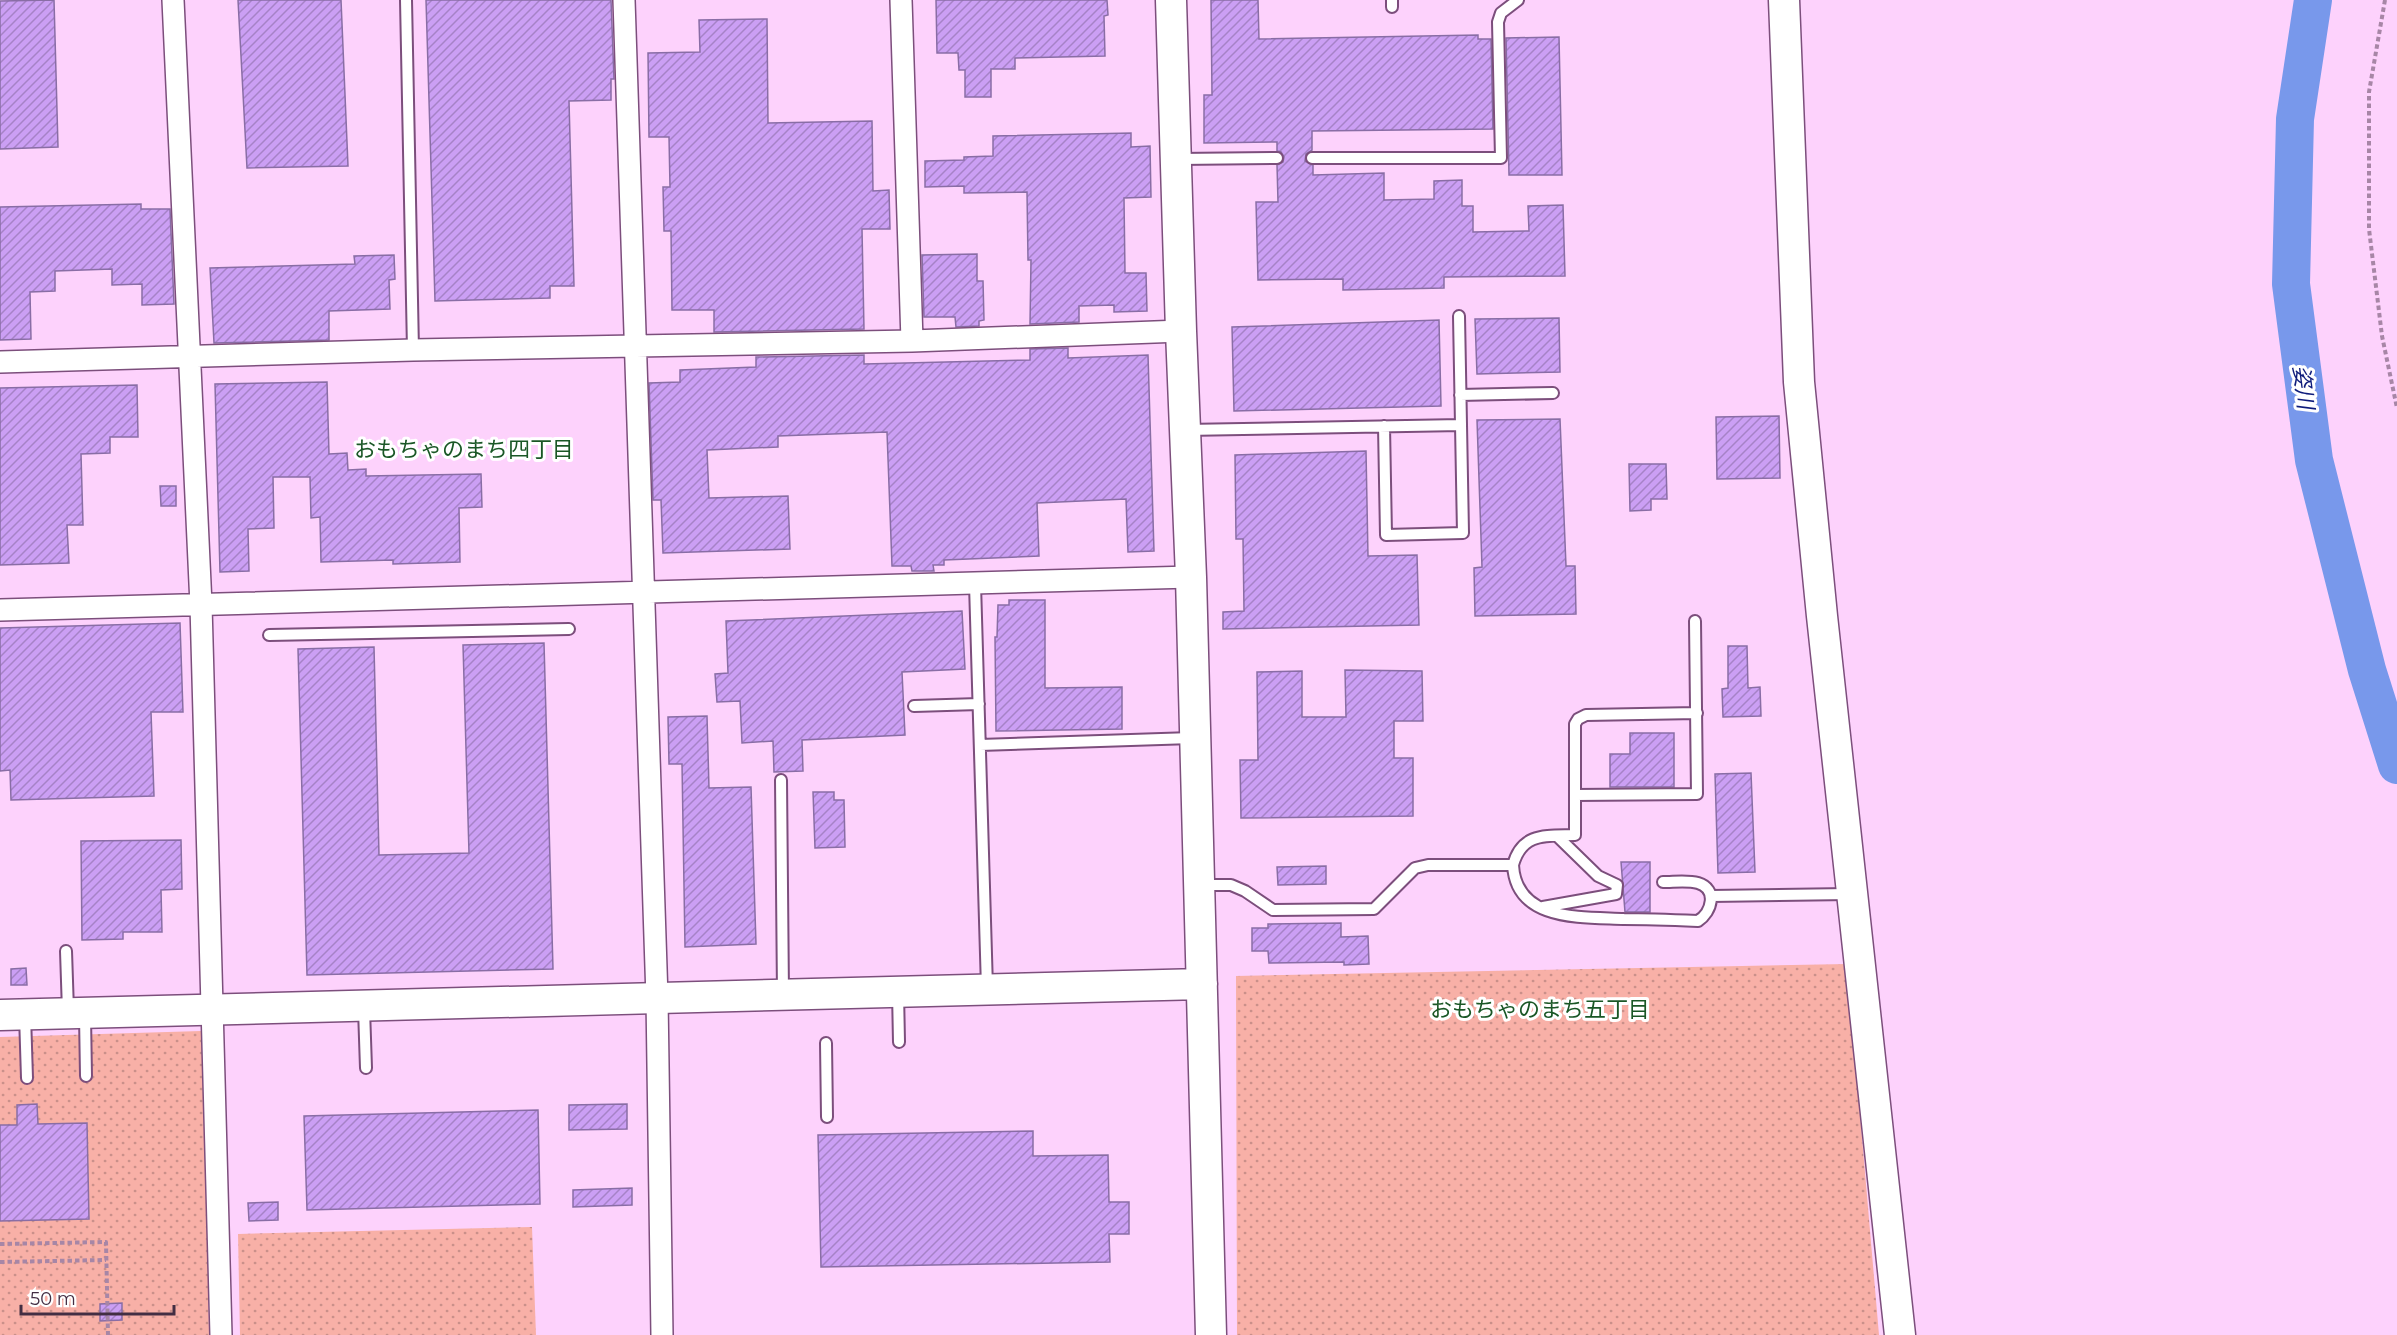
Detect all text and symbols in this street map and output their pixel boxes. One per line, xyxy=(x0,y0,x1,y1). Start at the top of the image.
water label: 姿川 xyxy=(2287,364,2320,413)
district label: おもちゃのまち四丁目 xyxy=(354,436,574,463)
district label: おもちゃのまち五丁目 xyxy=(1430,996,1650,1023)
scale bar xyxy=(21,1278,174,1316)
text: 50 m xyxy=(30,1288,76,1310)

